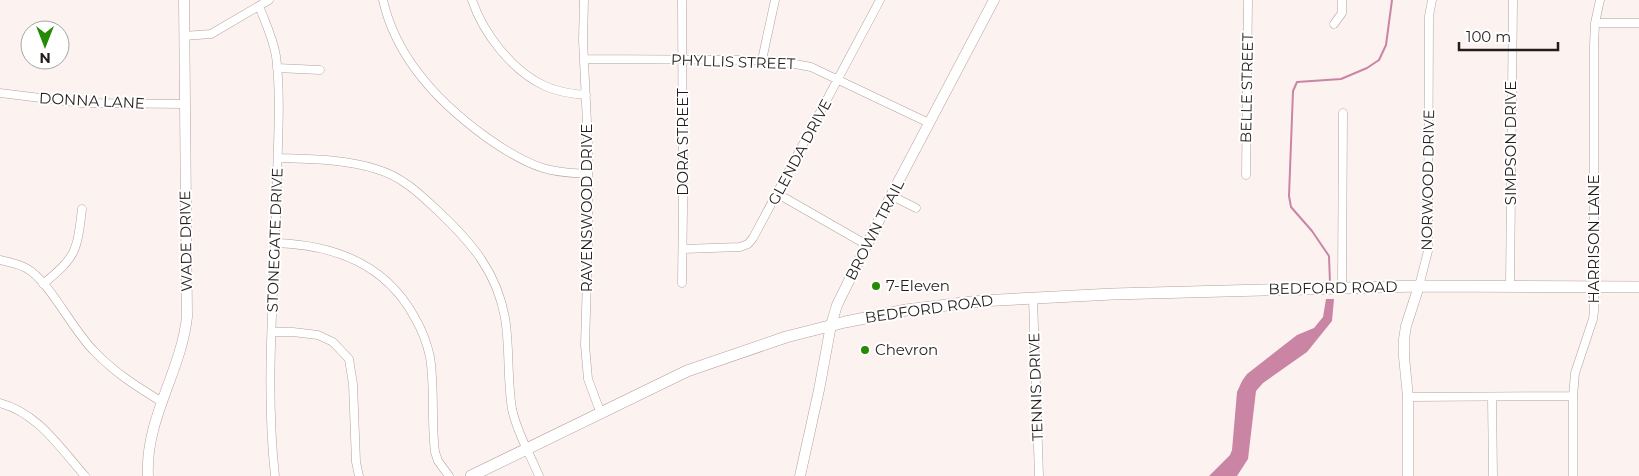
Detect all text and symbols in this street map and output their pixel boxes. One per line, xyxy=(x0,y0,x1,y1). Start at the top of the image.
north arrow xyxy=(20,20,70,70)
scale bar xyxy=(1459,20,1558,52)
text: 100 m xyxy=(1466,27,1511,46)
street label: BELLE STREET xyxy=(1236,32,1257,143)
text: N xyxy=(39,49,51,67)
street label: PHYLLIS STREET xyxy=(670,50,796,73)
street label: SIMPSON DRIVE xyxy=(1501,81,1520,205)
street label: DONNA LANE xyxy=(39,88,145,113)
street label: DORA STREET xyxy=(673,88,692,196)
street label: GLENDA DRIVE xyxy=(764,95,836,208)
street label: NORWOOD DRIVE xyxy=(1417,109,1438,251)
street label: RAVENSWOOD DRIVE xyxy=(577,124,596,292)
street label: STONEGATE DRIVE xyxy=(262,167,287,313)
street label: HARRISON LANE xyxy=(1584,175,1603,303)
street label: BROWN TRAIL xyxy=(841,176,908,283)
street label: WADE DRIVE xyxy=(175,190,196,292)
place label: 7-Eleven xyxy=(886,276,950,295)
street label: BEDFORD ROAD xyxy=(1268,277,1398,298)
marker: 7-Eleven xyxy=(870,280,882,292)
street label: BEDFORD ROAD xyxy=(864,290,994,327)
street label: TENNIS DRIVE xyxy=(1024,332,1047,442)
place label: Chevron xyxy=(875,340,938,359)
marker: Chevron xyxy=(859,344,871,356)

